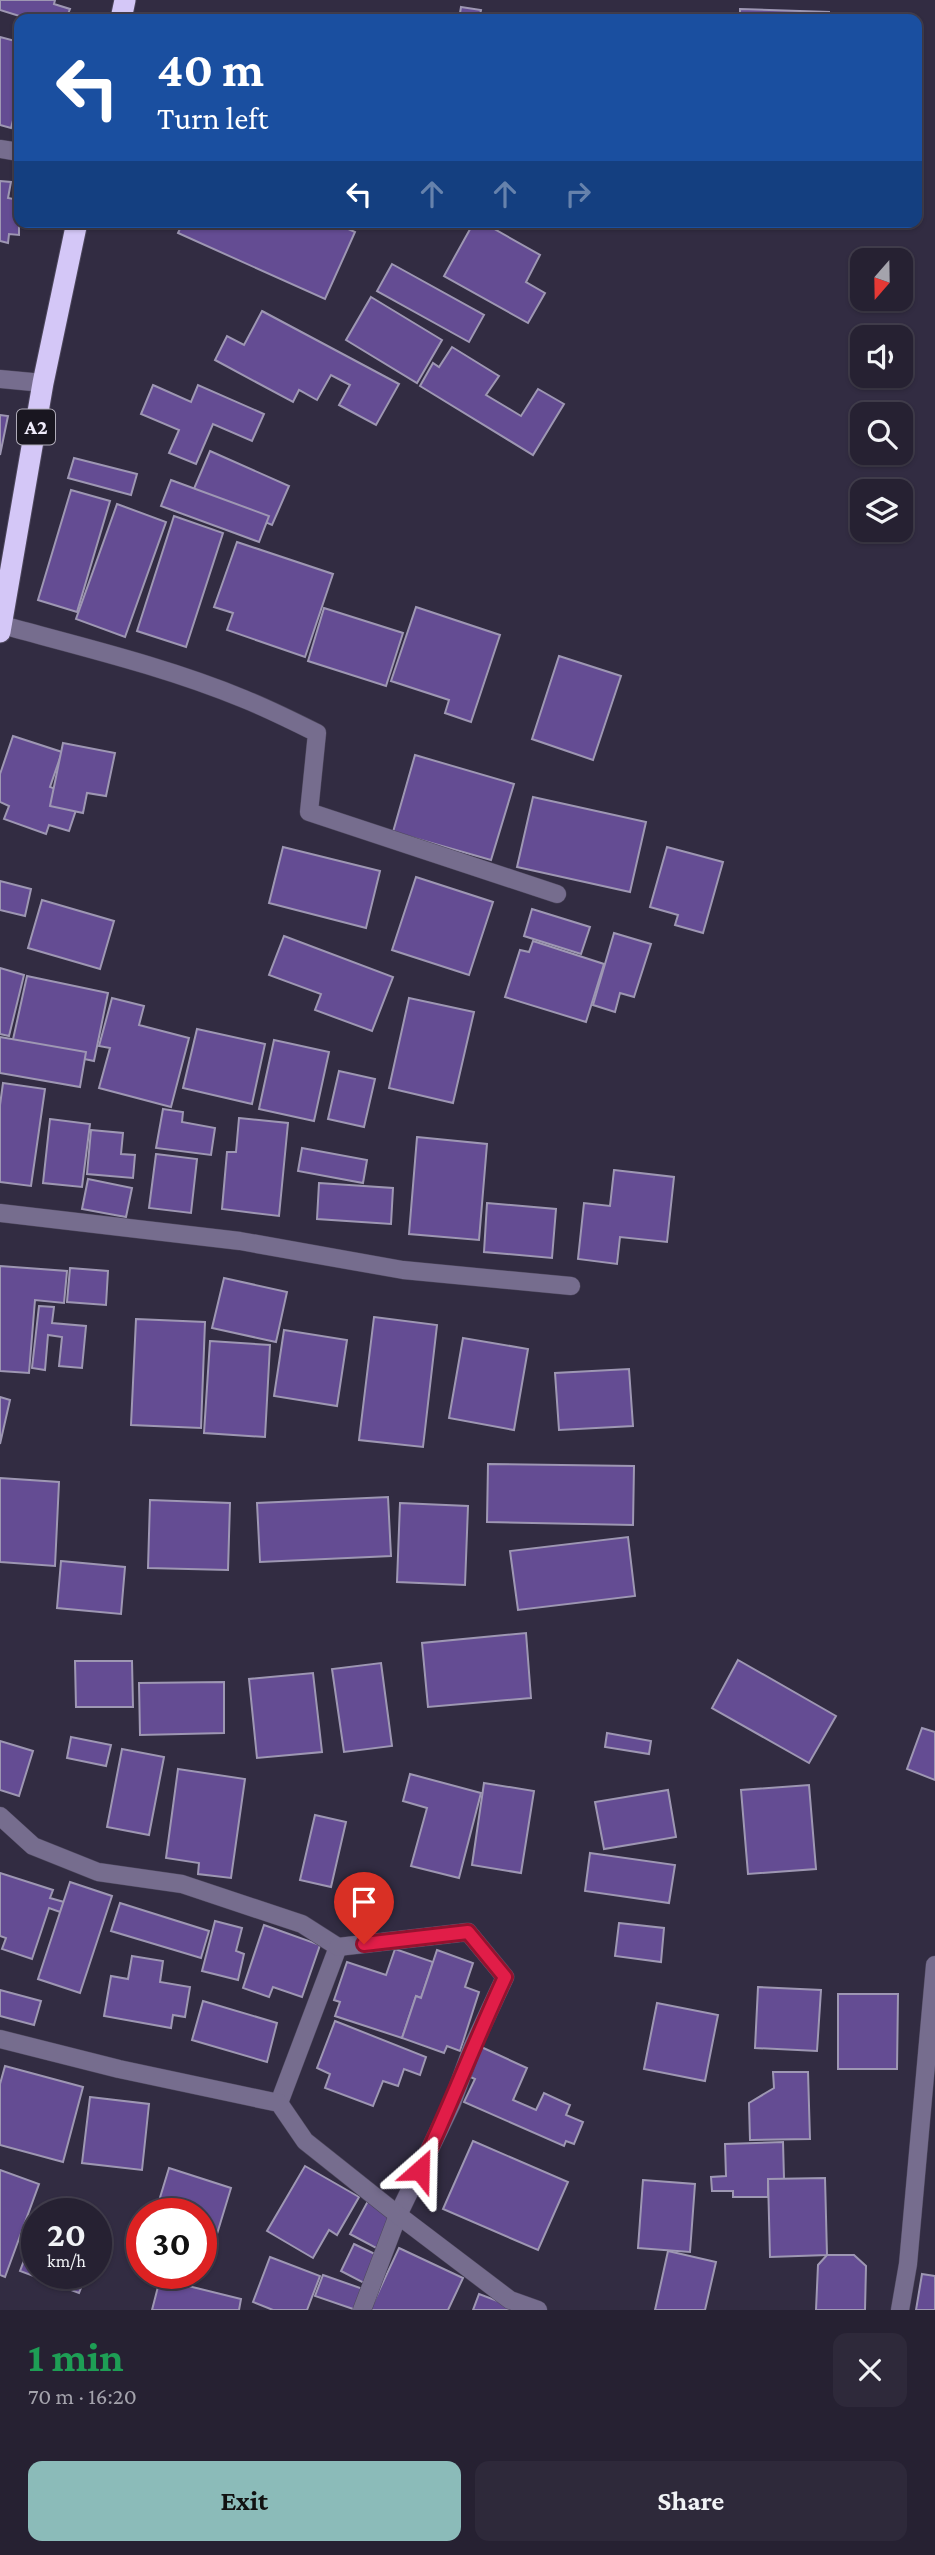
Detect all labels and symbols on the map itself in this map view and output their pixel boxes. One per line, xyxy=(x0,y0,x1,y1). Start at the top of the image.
north arrow xyxy=(850,248,914,312)
road number: A2 xyxy=(17,410,55,444)
pin xyxy=(334,1872,394,1944)
position arrow xyxy=(383,2133,457,2207)
speed limit sign: 30 xyxy=(126,2198,217,2289)

